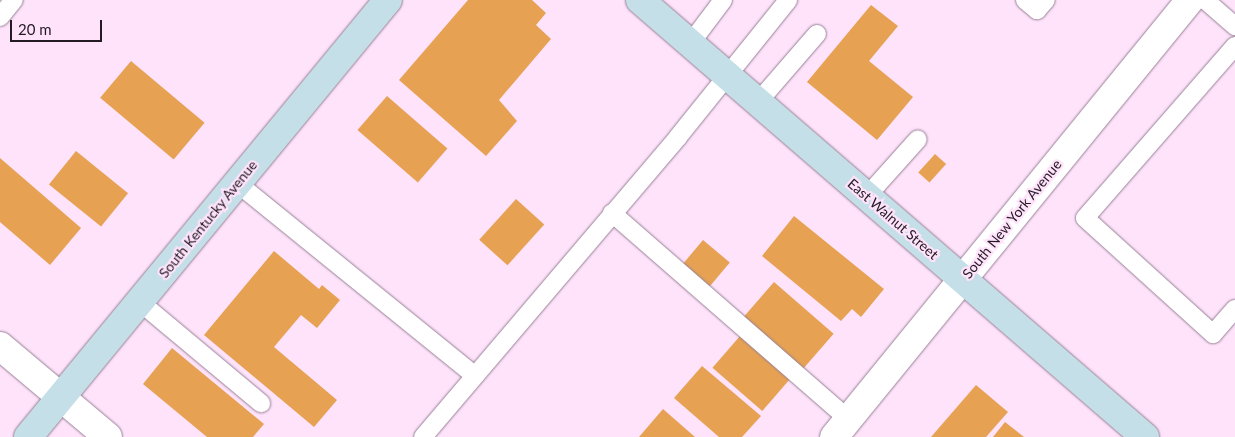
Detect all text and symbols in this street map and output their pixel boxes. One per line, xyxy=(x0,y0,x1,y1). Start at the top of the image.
scale bar xyxy=(12,10,105,42)
text: 20 m xyxy=(18,20,52,38)
street label: South Kentucky Avenue xyxy=(155,156,261,282)
street label: South New York Avenue xyxy=(958,156,1066,282)
street label: East Walnut Street xyxy=(844,175,942,263)

